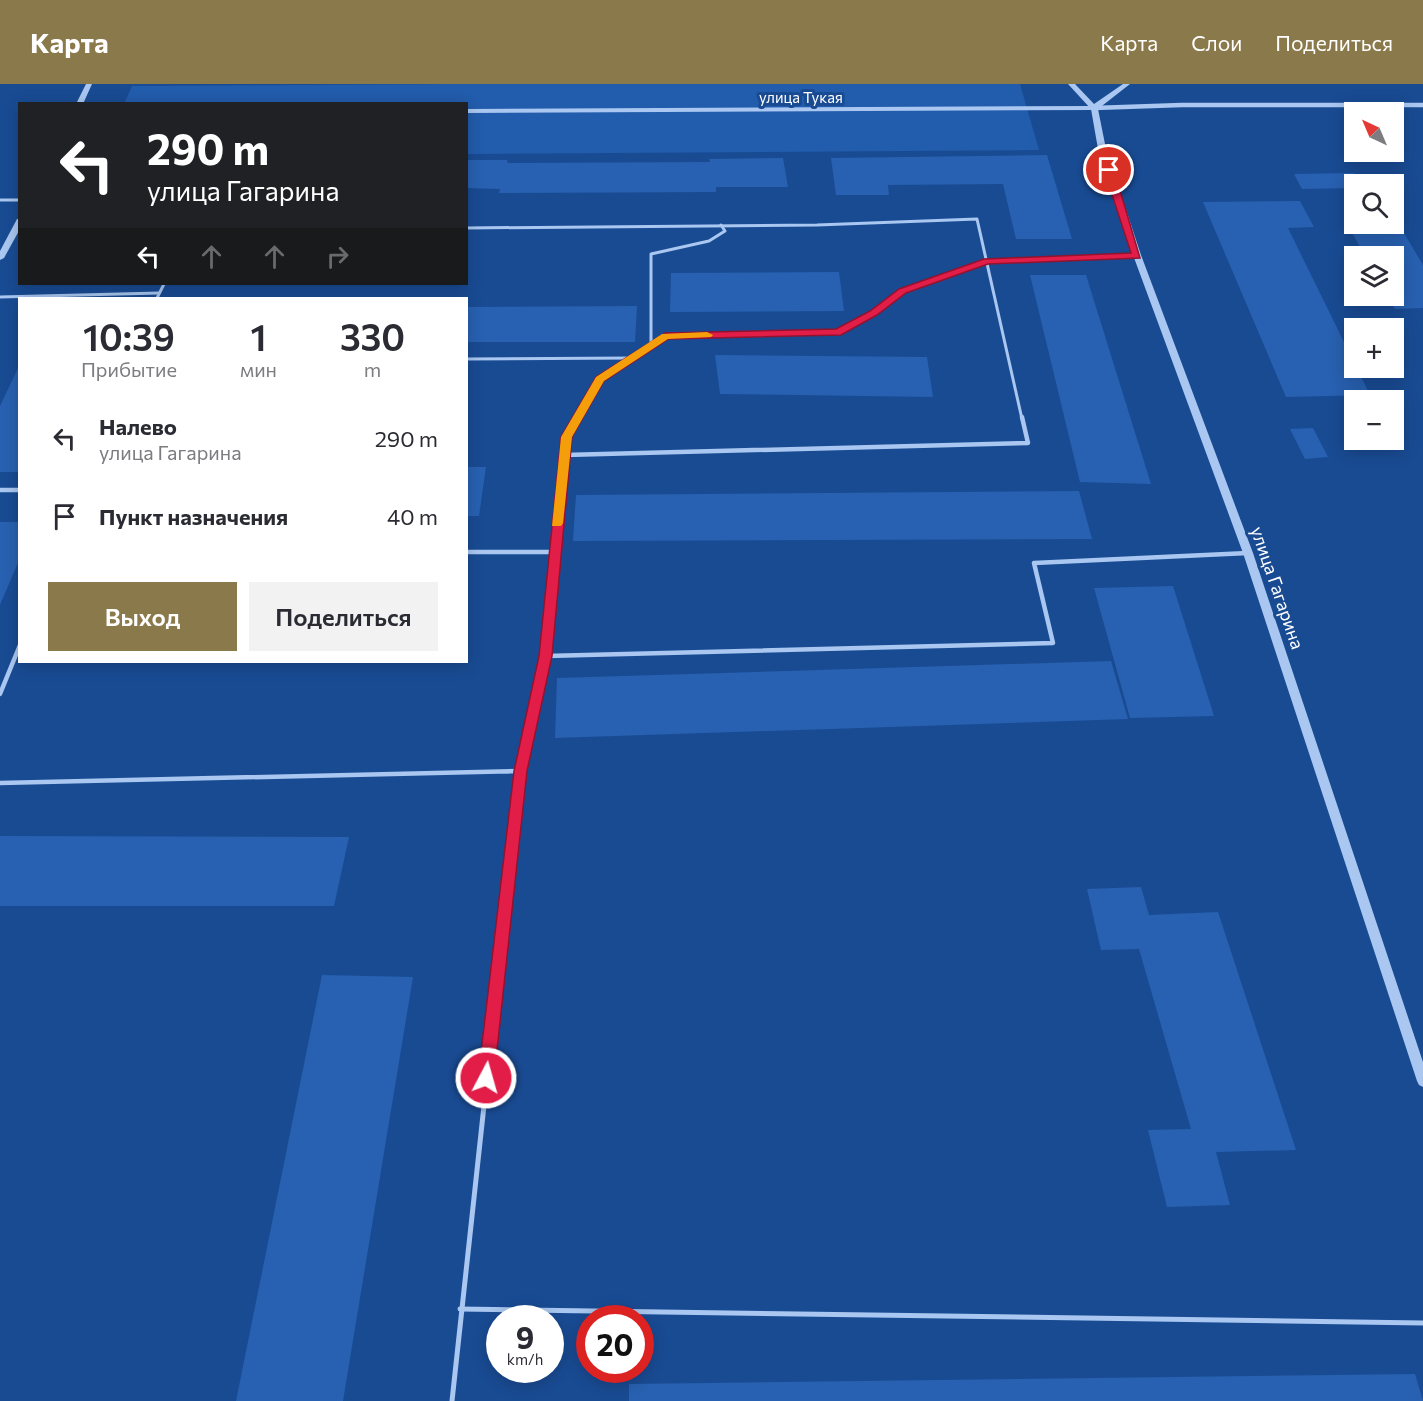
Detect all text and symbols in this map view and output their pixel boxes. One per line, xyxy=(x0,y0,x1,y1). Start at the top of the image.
text: Карта xyxy=(30,25,109,59)
text: Карта xyxy=(1100,30,1158,55)
text: Слои xyxy=(1191,30,1242,55)
text: Поделиться xyxy=(1275,30,1393,55)
street label: улица Тукая xyxy=(759,88,843,106)
north arrow xyxy=(1344,102,1404,162)
map controls xyxy=(1344,102,1404,450)
text: 290 m xyxy=(147,122,269,174)
icon: left xyxy=(48,126,126,204)
pin xyxy=(1083,144,1134,195)
icon: arrive xyxy=(1092,153,1125,186)
text: улица Гагарина xyxy=(147,174,339,207)
button: search xyxy=(1344,174,1404,234)
icon: left xyxy=(132,240,165,273)
icon: ahead xyxy=(195,240,228,273)
icon: ahead xyxy=(258,240,291,273)
icon: right xyxy=(321,240,354,273)
button: layers xyxy=(1344,246,1404,306)
text: 10:39 xyxy=(83,314,175,358)
text: 1 xyxy=(250,314,266,358)
text: 330 xyxy=(340,314,405,358)
button: + xyxy=(1344,318,1404,378)
text: Прибытие xyxy=(81,357,177,381)
text: мин xyxy=(240,357,277,381)
text: m xyxy=(364,357,381,381)
button: − xyxy=(1344,390,1404,450)
text: Налево xyxy=(99,413,177,440)
icon: left xyxy=(48,422,81,455)
text: 290 m xyxy=(375,425,438,452)
text: улица Гагарина xyxy=(99,440,242,464)
icon: arrive xyxy=(48,500,81,533)
text: Пункт назначения xyxy=(99,503,288,530)
text: 40 m xyxy=(387,503,438,530)
street label: улица Гагарина xyxy=(1247,523,1309,652)
button: Выход xyxy=(48,582,237,651)
button: Поделиться xyxy=(249,582,438,651)
position arrow xyxy=(454,1046,518,1110)
speed limit sign: 20 xyxy=(576,1305,654,1383)
text: 9 xyxy=(516,1318,534,1355)
text: km/h xyxy=(507,1350,543,1368)

